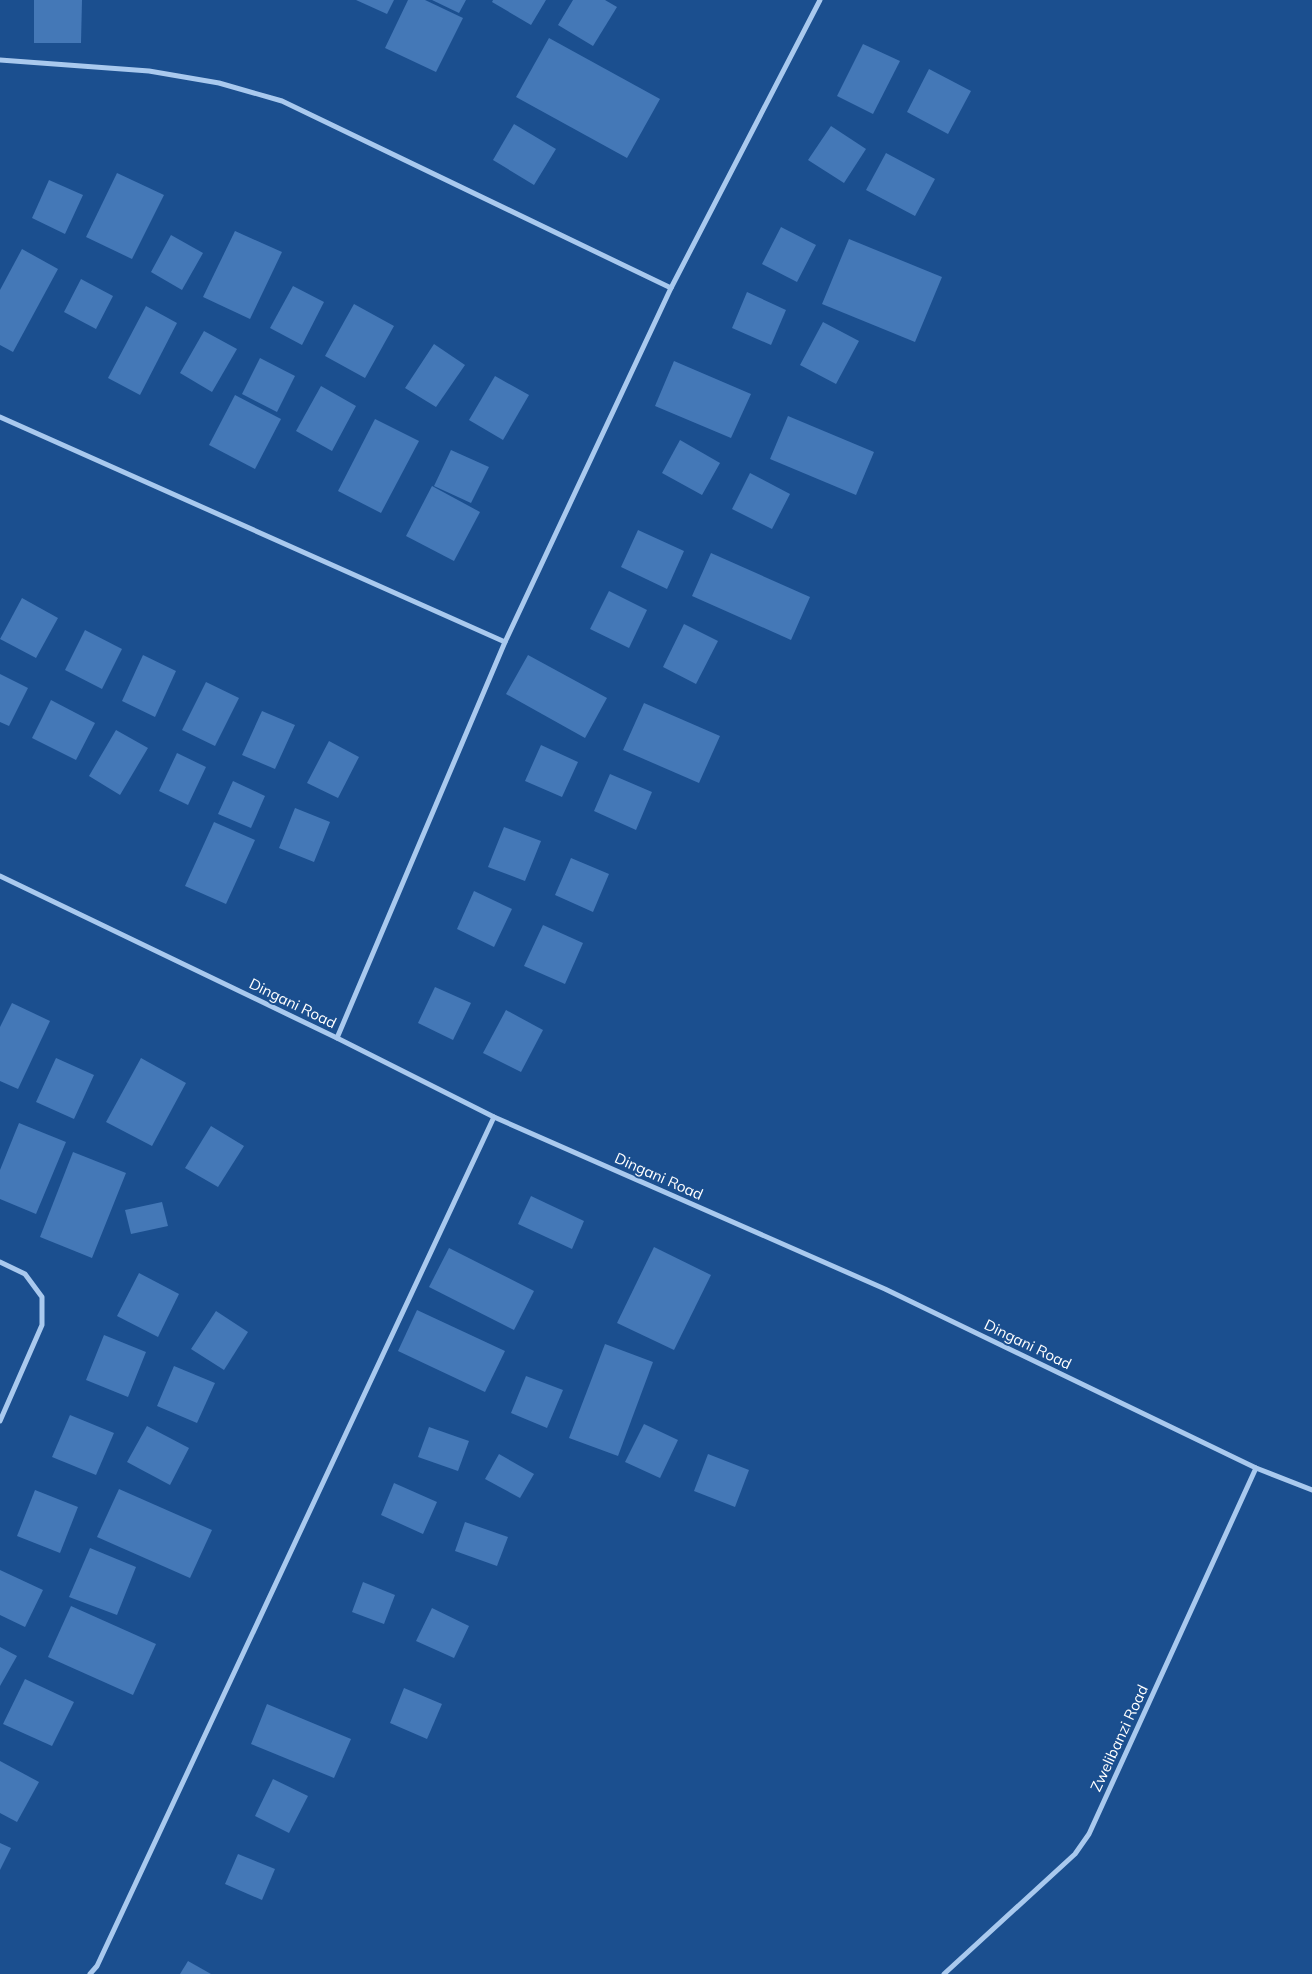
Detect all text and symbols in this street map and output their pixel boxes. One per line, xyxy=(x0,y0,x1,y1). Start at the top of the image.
street label: Dingani Road xyxy=(246,974,340,1032)
street label: Dingani Road xyxy=(612,1148,706,1204)
street label: Dingani Road xyxy=(981,1315,1075,1373)
street label: Zwelibanzi Road xyxy=(1086,1682,1152,1794)

